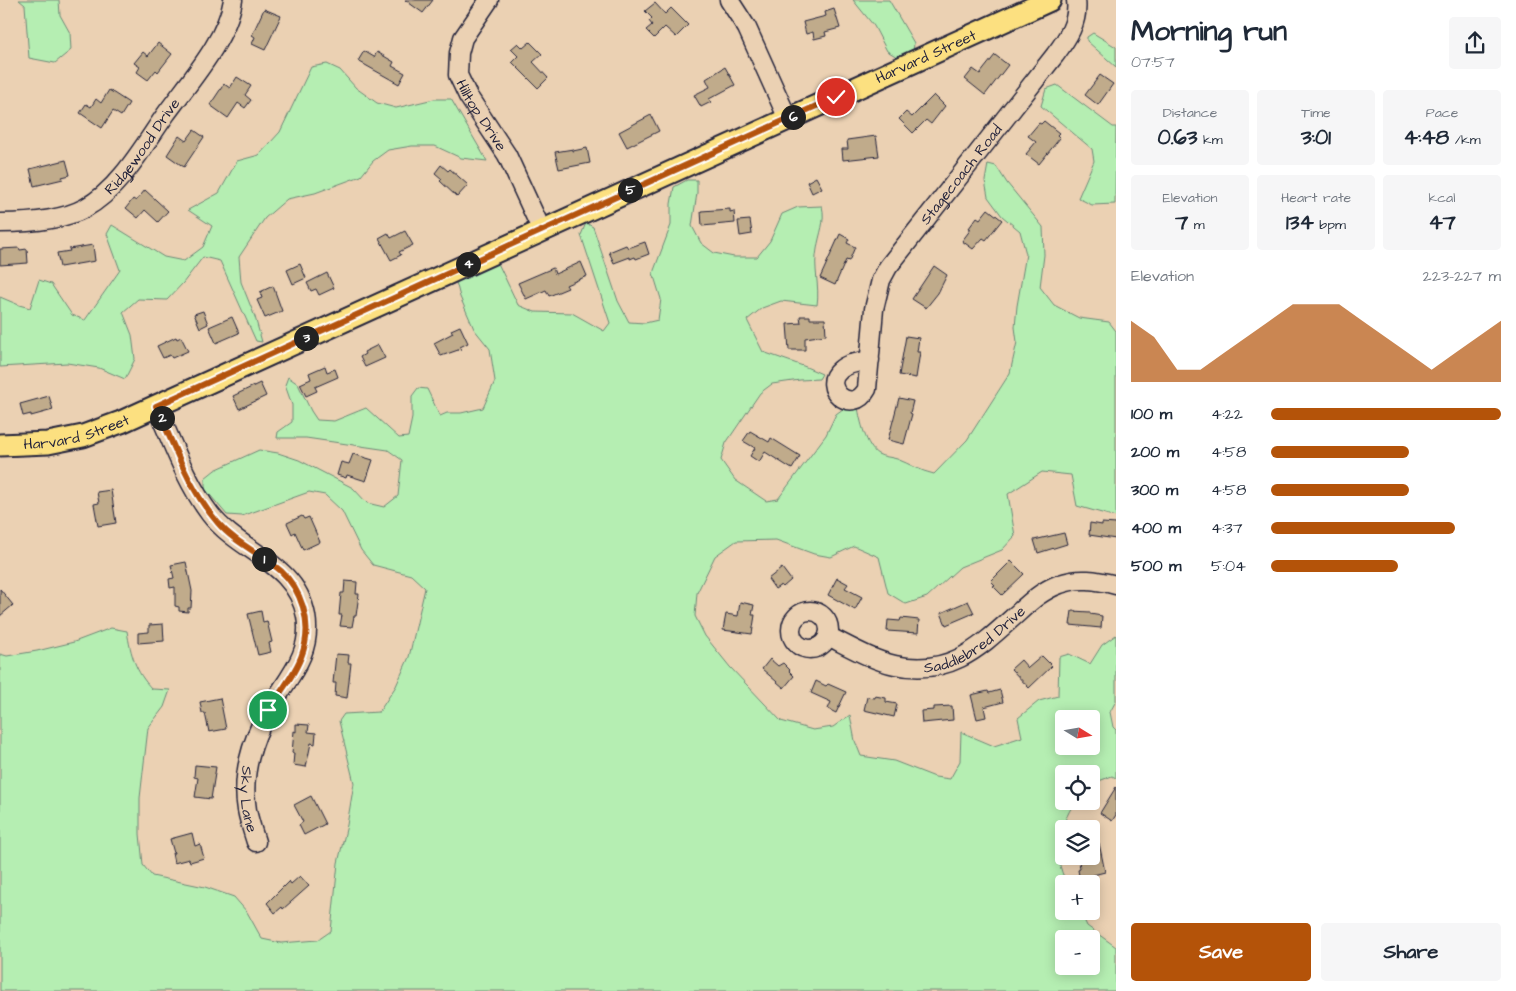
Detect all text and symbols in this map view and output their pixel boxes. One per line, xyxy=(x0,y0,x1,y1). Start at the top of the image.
text: Morning run xyxy=(1131,12,1287,51)
button: share xyxy=(1449,17,1501,69)
street label: Harvard Street xyxy=(872,24,979,89)
text: 07:57 xyxy=(1131,51,1175,73)
street label: Hilltop Drive xyxy=(451,76,512,155)
pin xyxy=(815,76,857,118)
icon: check xyxy=(822,83,850,111)
street label: Ridgewood Drive xyxy=(100,94,185,200)
text: Distance xyxy=(1163,103,1217,123)
text: Time xyxy=(1301,103,1331,123)
text: Pace xyxy=(1426,103,1458,123)
pin: 6 xyxy=(780,104,806,130)
text: 6 xyxy=(789,107,798,127)
street label: Stagecoach Road xyxy=(915,120,1007,229)
text: 0.63 xyxy=(1157,123,1197,152)
text: 3:01 xyxy=(1301,123,1331,152)
text: 4:48 xyxy=(1403,123,1449,152)
text: km xyxy=(1197,130,1223,150)
text: /km xyxy=(1449,130,1481,150)
pin: 5 xyxy=(618,178,642,202)
text: 5 xyxy=(626,180,635,200)
text: Elevation xyxy=(1162,188,1218,208)
text: Heart rate xyxy=(1281,188,1351,208)
text: kcal xyxy=(1429,188,1455,208)
text: 7 xyxy=(1175,208,1188,237)
text: 134 xyxy=(1286,208,1314,237)
text: 47 xyxy=(1428,208,1456,237)
text: m xyxy=(1188,215,1205,235)
text: bpm xyxy=(1314,215,1346,235)
pin: 4 xyxy=(456,252,480,276)
text: 4 xyxy=(464,254,473,274)
text: Elevation xyxy=(1131,265,1194,287)
text: 223–227 m xyxy=(1423,265,1501,287)
pin: 3 xyxy=(294,326,318,350)
text: 3 xyxy=(303,328,310,348)
text: 100 m xyxy=(1131,403,1172,425)
text: 4:22 xyxy=(1211,403,1243,425)
pin: 2 xyxy=(150,406,174,430)
text: 2 xyxy=(158,408,167,428)
street label: Harvard Street xyxy=(23,409,133,455)
text: 200 m xyxy=(1131,441,1179,463)
text: 4:58 xyxy=(1211,441,1246,463)
text: 300 m xyxy=(1131,479,1178,501)
text: 4:58 xyxy=(1211,479,1246,501)
text: 400 m xyxy=(1131,517,1181,539)
text: 4:37 xyxy=(1211,517,1243,539)
pin: 1 xyxy=(252,546,276,572)
text: 1 xyxy=(264,549,265,569)
text: 500 m xyxy=(1131,555,1181,577)
text: 5:04 xyxy=(1211,555,1246,577)
street label: Saddlebred Drive xyxy=(923,601,1030,678)
pin xyxy=(247,689,289,731)
icon: arrive xyxy=(254,696,282,724)
north arrow xyxy=(1055,710,1100,755)
map controls xyxy=(1055,710,1100,975)
street label: Sky Lane xyxy=(234,764,263,835)
button: locate xyxy=(1055,765,1100,810)
button: layers xyxy=(1055,820,1100,865)
button: + xyxy=(1055,875,1100,920)
button: Save xyxy=(1131,923,1311,981)
button: Share xyxy=(1321,923,1501,981)
button: − xyxy=(1055,930,1100,975)

